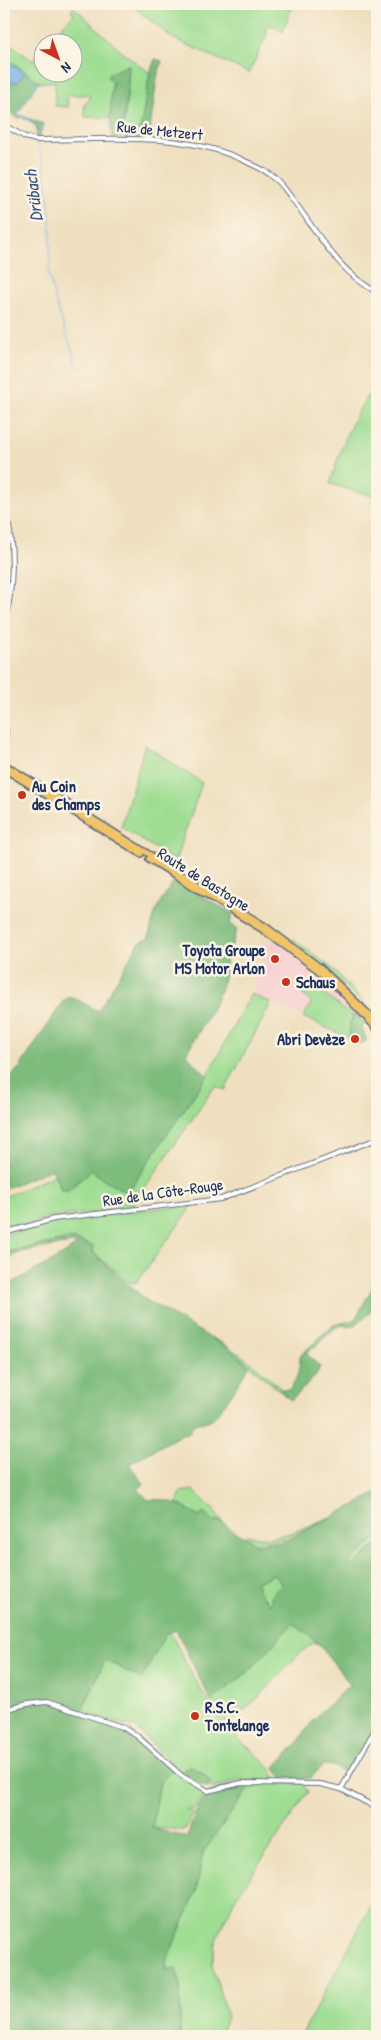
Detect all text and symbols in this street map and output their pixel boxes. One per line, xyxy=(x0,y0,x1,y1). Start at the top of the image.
north arrow xyxy=(32,32,82,82)
text: N xyxy=(57,59,76,78)
street label: Rue de Metzert xyxy=(116,115,205,146)
water label: Drübach xyxy=(17,167,49,223)
place label: Au Coin des Champs xyxy=(32,775,101,816)
marker: Au Coin des Champs xyxy=(16,789,28,801)
street label: Route de Bastogne xyxy=(154,842,255,917)
place label: Toyota Groupe MS Motor Arlon xyxy=(175,939,266,979)
marker: Toyota Groupe MS Motor Arlon xyxy=(269,953,281,965)
place label: Schaus xyxy=(296,971,336,993)
marker: Schaus xyxy=(280,976,292,988)
place label: Abri Devèze xyxy=(277,1028,346,1050)
marker: Abri Devèze xyxy=(349,1033,361,1045)
street label: Rue de la Côte-Rouge xyxy=(101,1173,225,1211)
place label: R.S.C. Tontelange xyxy=(204,1696,270,1737)
marker: R.S.C. Tontelange xyxy=(189,1710,201,1722)

